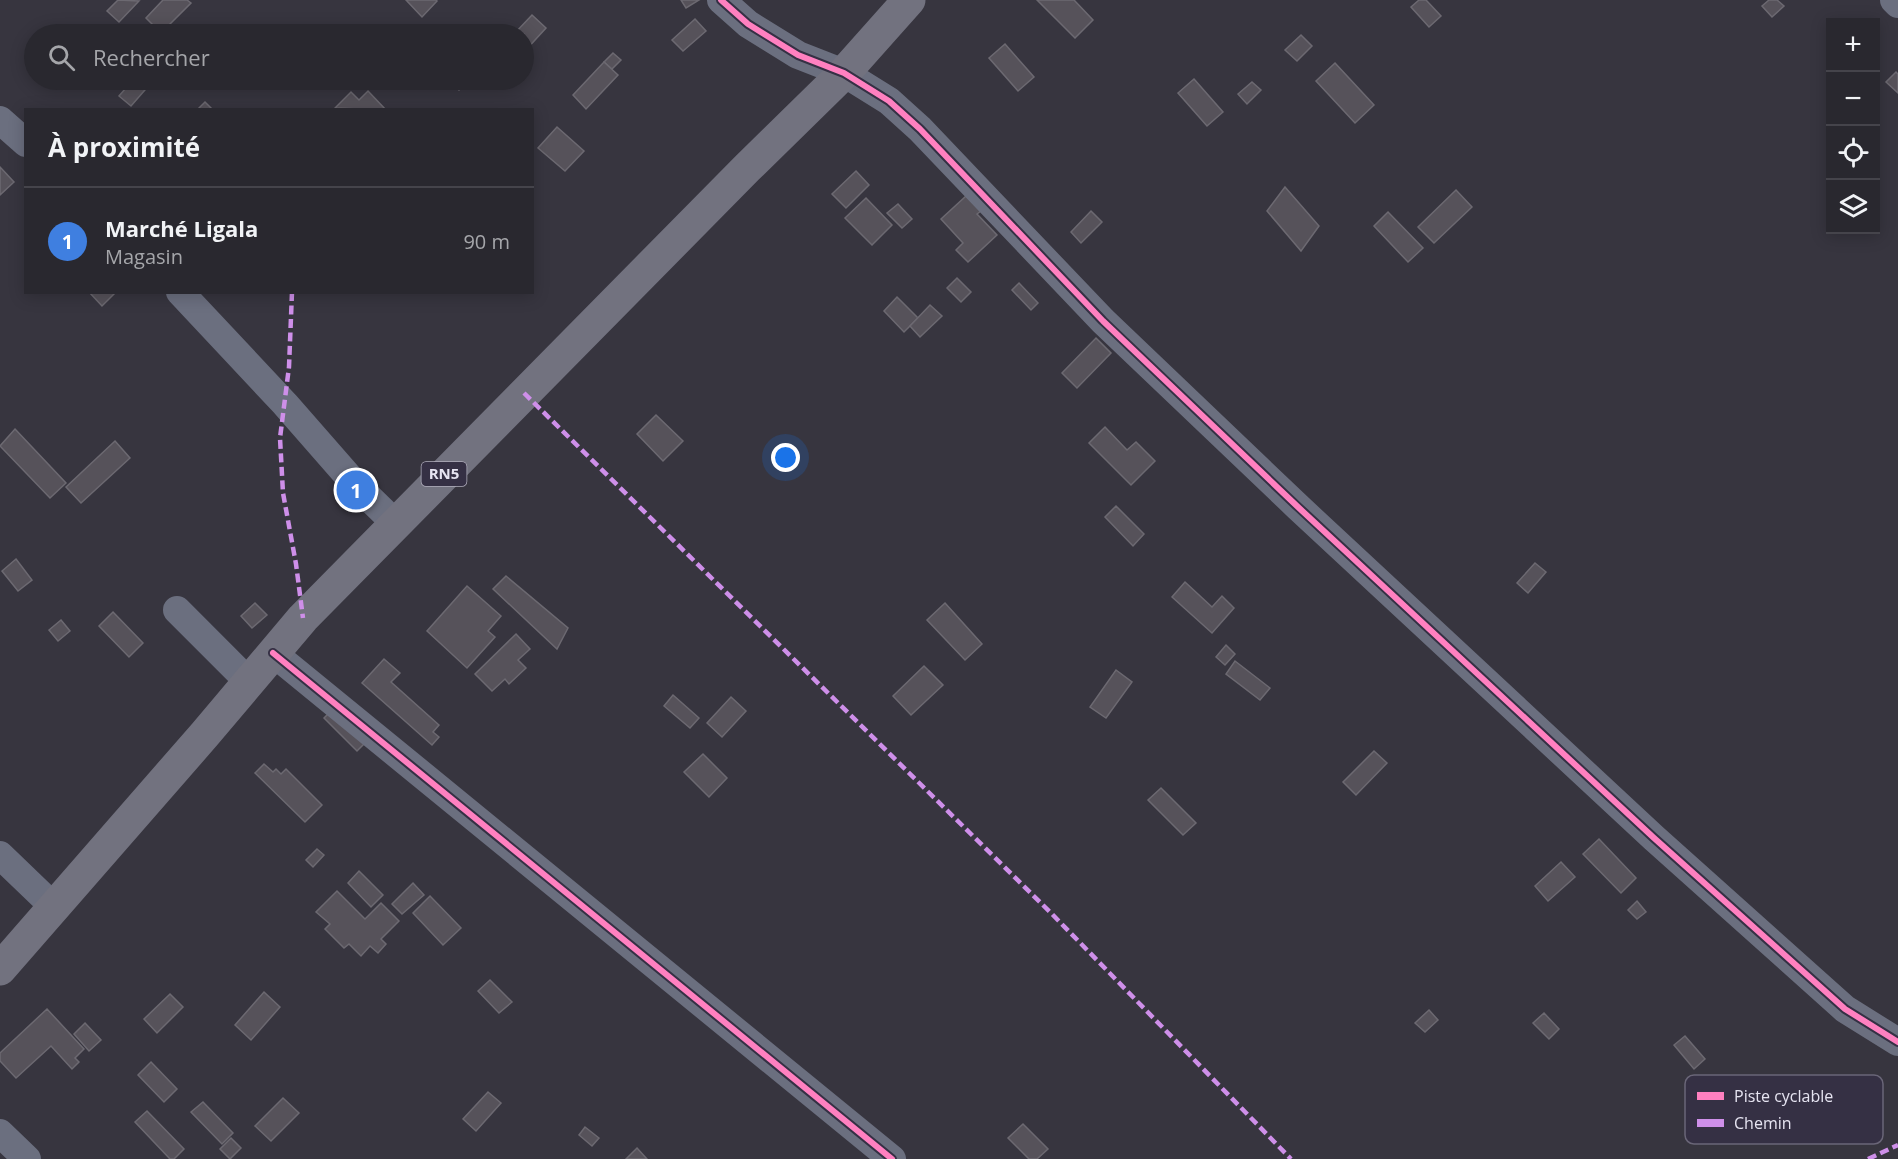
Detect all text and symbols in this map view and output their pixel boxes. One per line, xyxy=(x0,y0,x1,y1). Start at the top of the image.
map controls xyxy=(1826,18,1880,234)
button: + xyxy=(1826,18,1880,72)
search box xyxy=(24,24,534,90)
icon: search xyxy=(45,41,78,74)
text: Rechercher xyxy=(93,42,210,72)
button: − xyxy=(1826,72,1880,126)
button: locate xyxy=(1826,126,1880,180)
text: À proximité xyxy=(48,129,200,165)
button: layers xyxy=(1826,180,1880,234)
text: Marché Ligala xyxy=(105,213,258,243)
text: 1 xyxy=(62,228,73,255)
text: 90 m xyxy=(463,228,510,255)
text: Magasin xyxy=(105,243,183,270)
your location xyxy=(771,443,800,472)
road number: RN5 xyxy=(422,462,466,486)
pin: 1 xyxy=(336,468,376,512)
legend xyxy=(1685,1075,1883,1144)
text: Piste cyclable xyxy=(1734,1085,1833,1107)
text: Chemin xyxy=(1734,1112,1792,1134)

